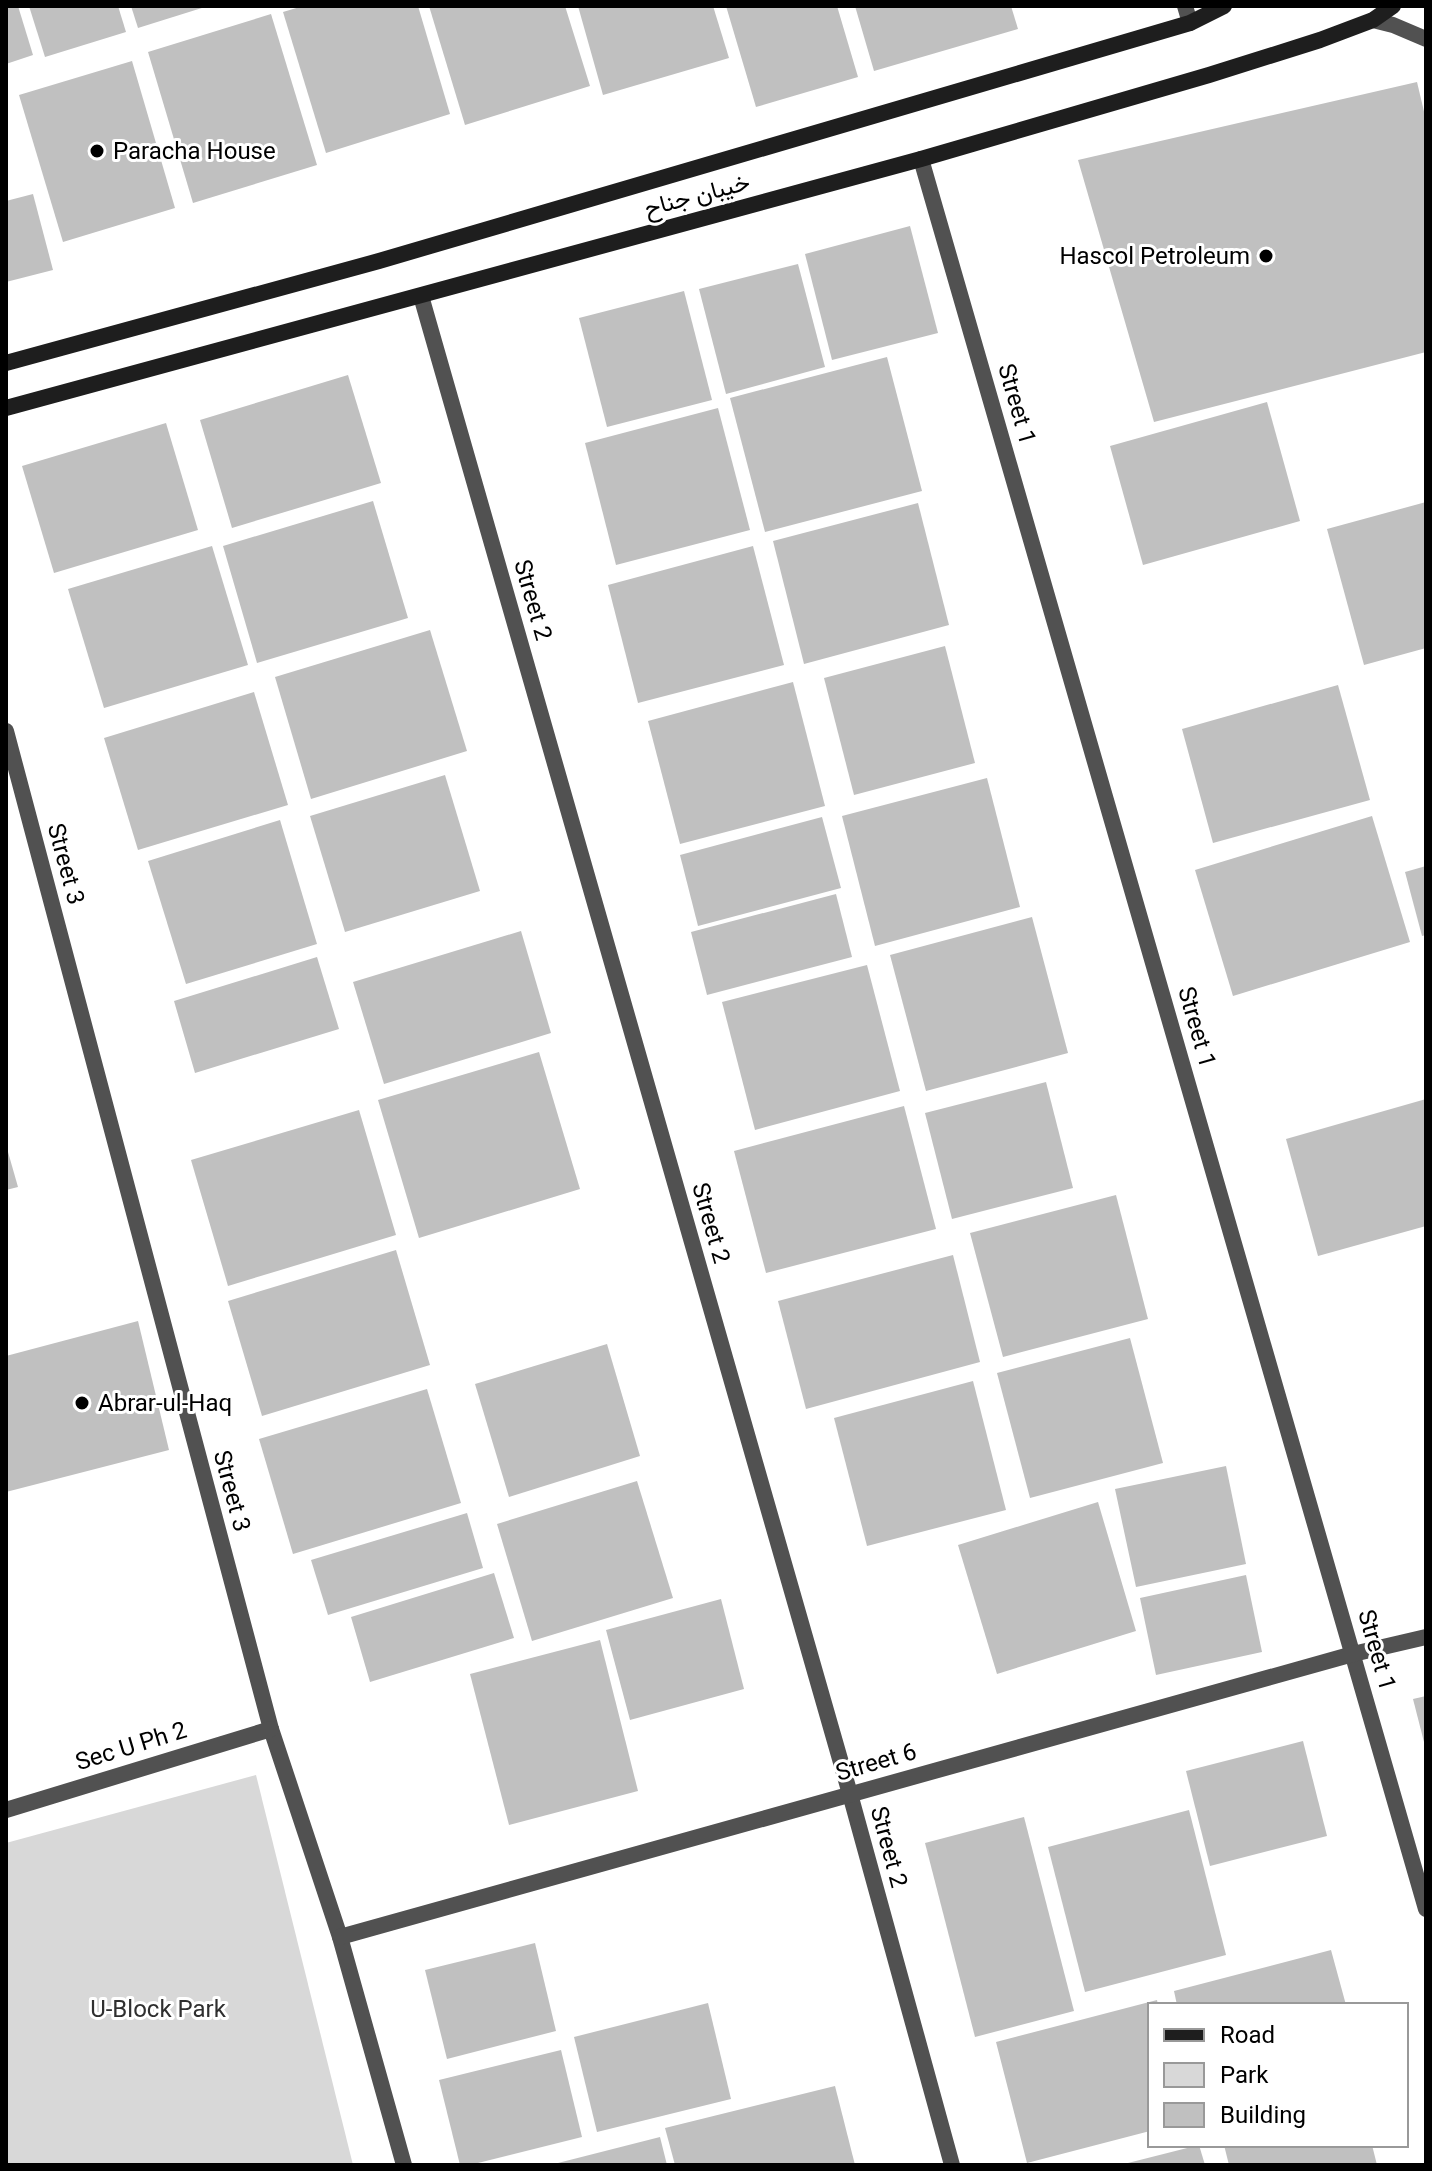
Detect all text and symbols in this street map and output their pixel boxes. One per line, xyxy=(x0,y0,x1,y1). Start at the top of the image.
place label: Paracha House xyxy=(113,137,276,165)
marker: Paracha House xyxy=(88,142,106,160)
street label: خیبان جناح xyxy=(641,167,753,224)
place label: Hascol Petroleum xyxy=(1059,242,1250,270)
marker: Hascol Petroleum xyxy=(1257,247,1275,265)
street label: Street 1 xyxy=(992,360,1042,448)
street label: Street 2 xyxy=(508,556,558,644)
street label: Street 3 xyxy=(42,820,90,908)
street label: Street 1 xyxy=(1172,983,1222,1071)
street label: Street 2 xyxy=(686,1179,736,1267)
place label: Abrar-ul-Haq xyxy=(98,1389,232,1417)
marker: Abrar-ul-Haq xyxy=(73,1394,91,1412)
street label: Street 3 xyxy=(208,1447,256,1535)
street label: Street 1 xyxy=(1352,1606,1402,1694)
street label: Sec U Ph 2 xyxy=(72,1716,190,1776)
street label: Street 6 xyxy=(832,1737,920,1787)
street label: Street 2 xyxy=(865,1803,913,1891)
park label: U-Block Park xyxy=(90,1995,227,2023)
legend xyxy=(1148,2003,1408,2147)
text: Road xyxy=(1220,2021,1275,2049)
text: Park xyxy=(1220,2061,1269,2089)
text: Building xyxy=(1220,2101,1306,2129)

